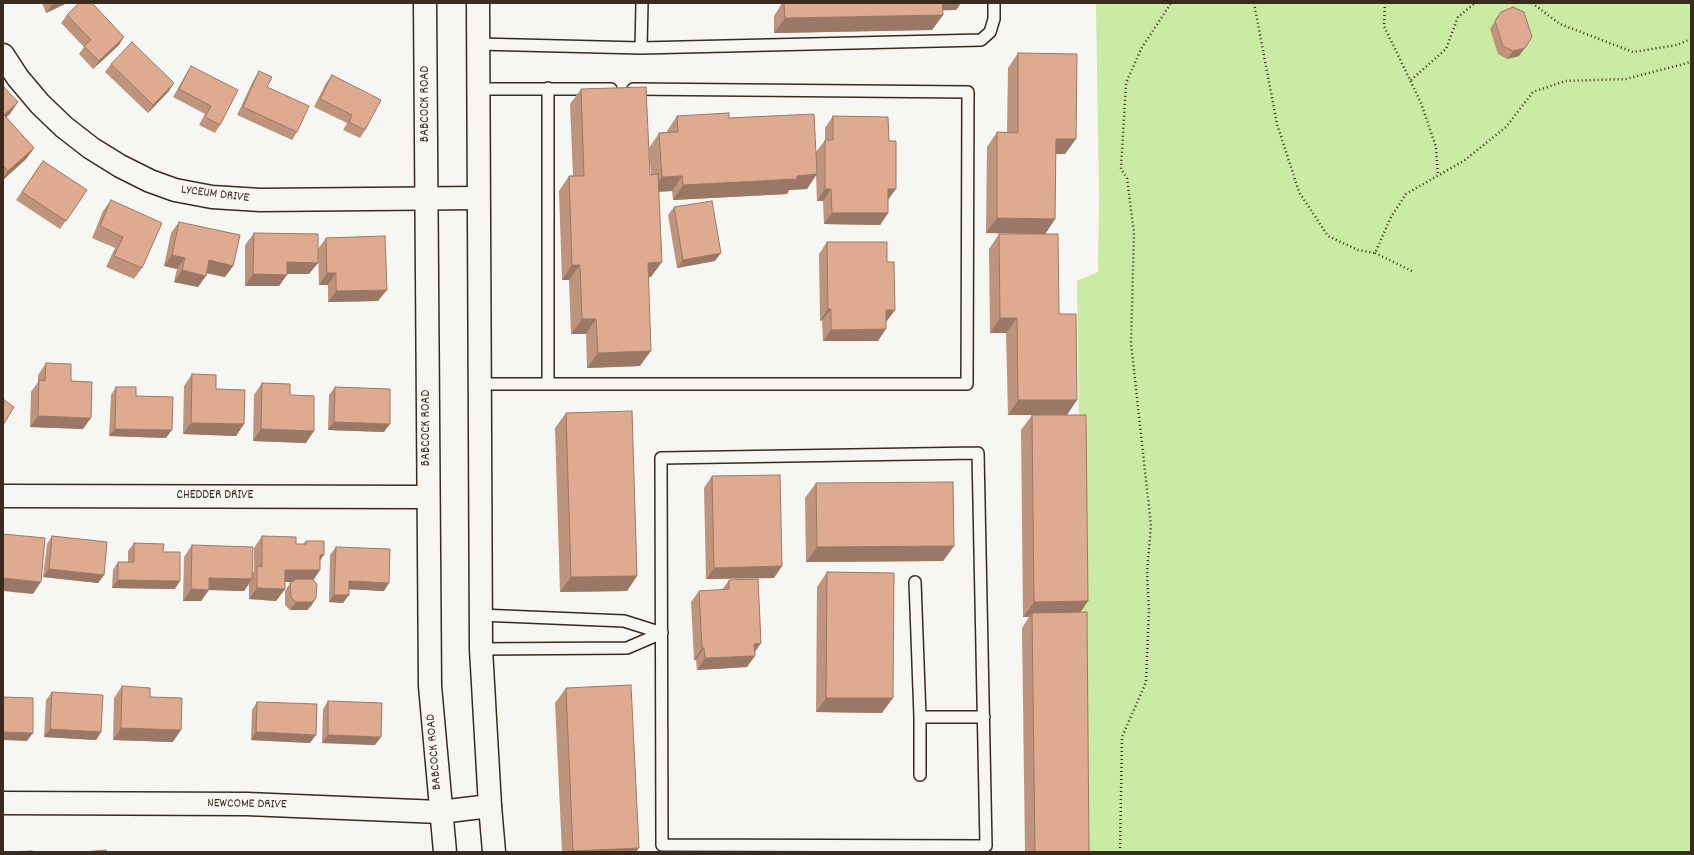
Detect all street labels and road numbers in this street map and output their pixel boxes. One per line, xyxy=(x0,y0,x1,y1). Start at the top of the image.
street label: BABCOCK ROAD xyxy=(418,66,434,142)
street label: LYCEUM DRIVE xyxy=(180,183,250,207)
street label: BABCOCK ROAD xyxy=(419,390,435,466)
street label: CHEDDER DRIVE xyxy=(177,488,253,504)
street label: BABCOCK ROAD xyxy=(424,713,446,791)
street label: NEWCOME DRIVE xyxy=(207,797,287,813)

